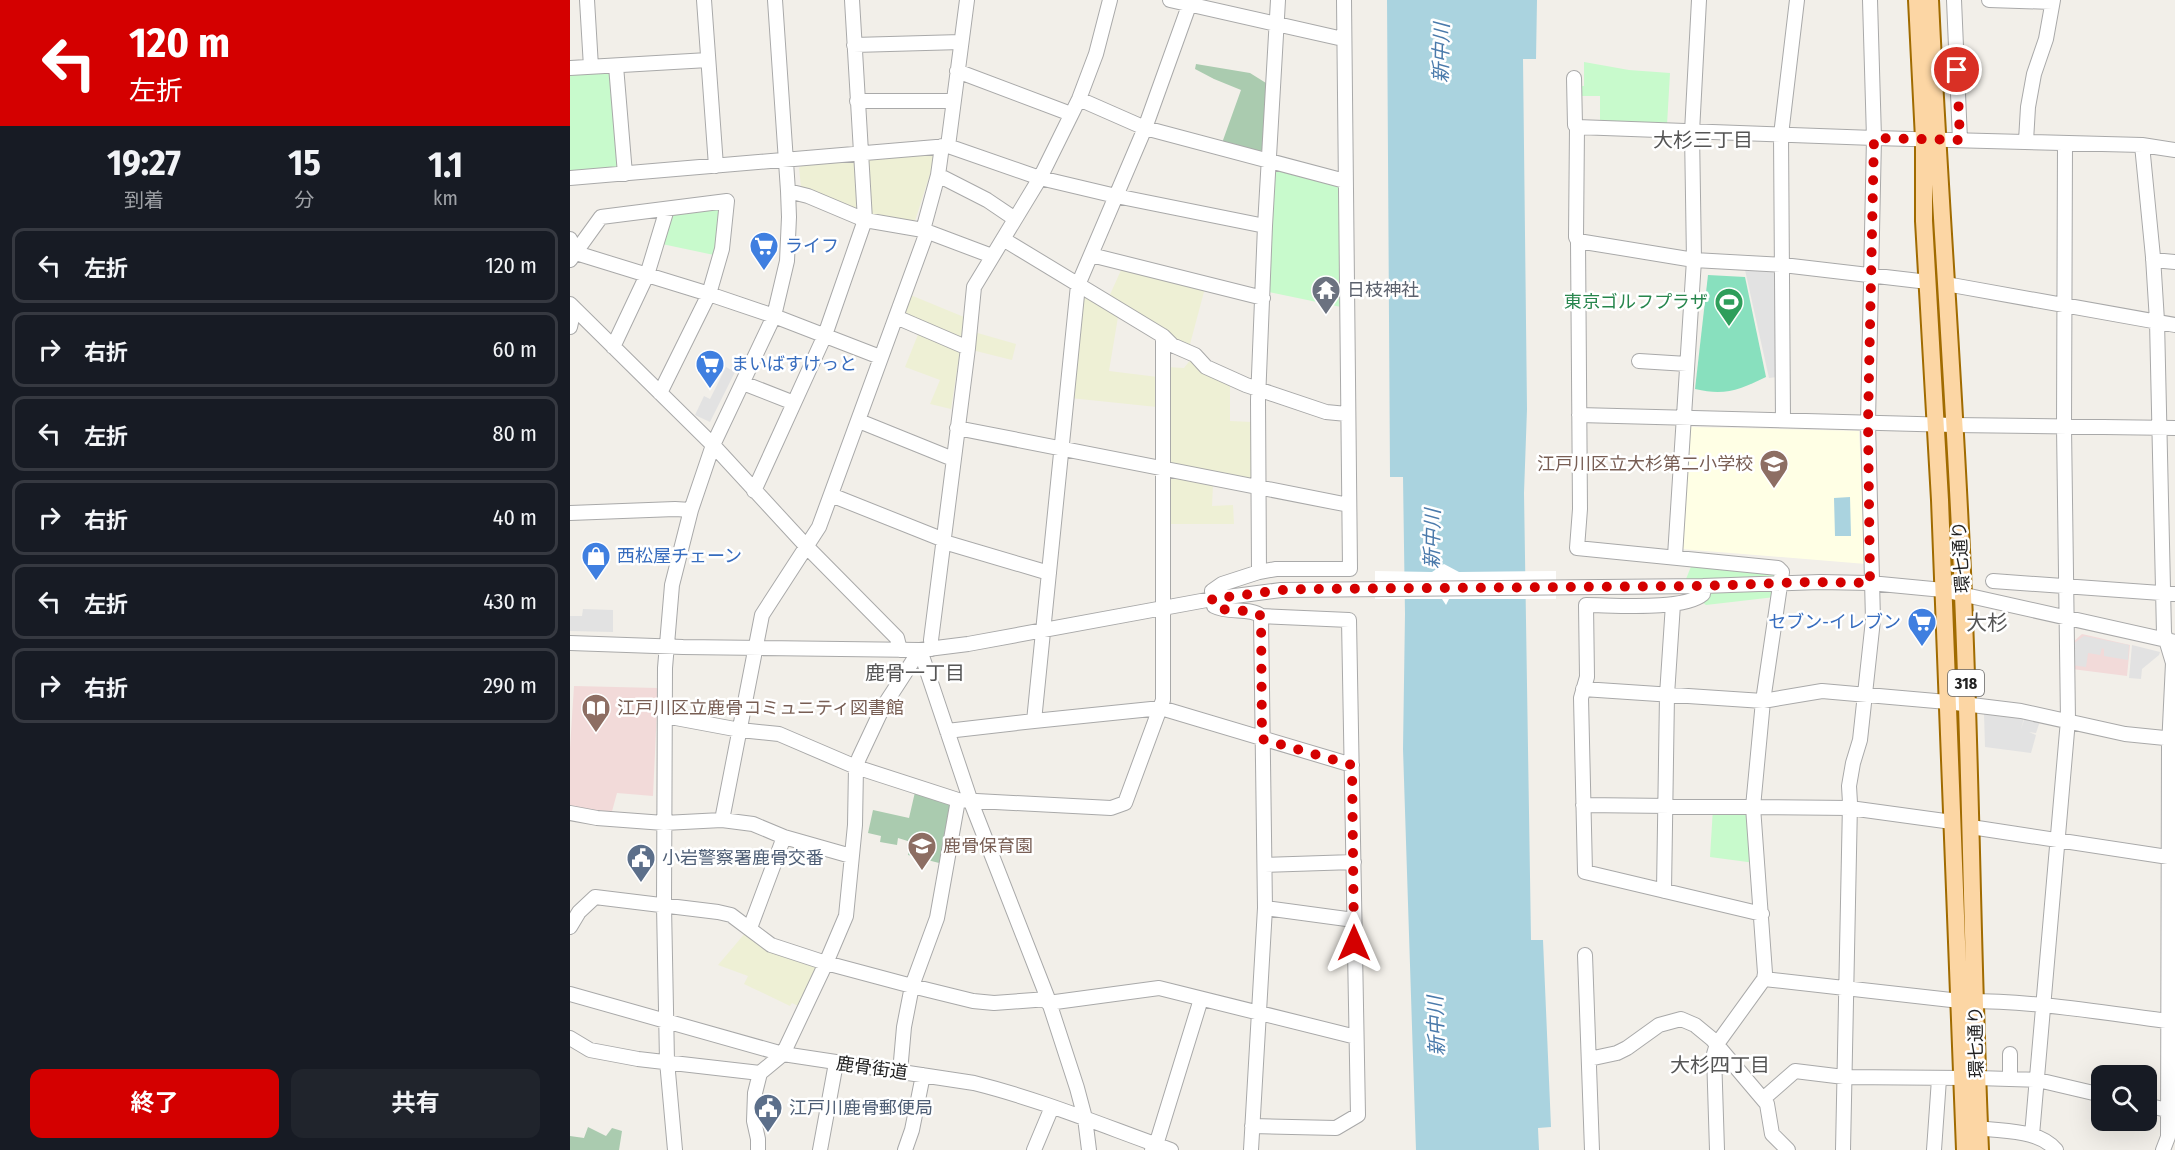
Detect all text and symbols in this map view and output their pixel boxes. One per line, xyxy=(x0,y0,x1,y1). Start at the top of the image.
text: 120 m xyxy=(129,18,230,68)
water label: 新中川 xyxy=(1428,21,1454,83)
icon: left xyxy=(30,24,108,102)
pin xyxy=(1931,44,1982,95)
icon: arrive xyxy=(1940,53,1973,86)
text: 左折 xyxy=(129,75,183,107)
district label: 大杉三丁目 xyxy=(1653,128,1753,152)
text: 19:27 xyxy=(107,141,181,185)
text: 15 xyxy=(288,141,321,185)
text: 1.1 xyxy=(428,143,463,187)
text: km xyxy=(433,186,458,210)
text: 到着 xyxy=(124,188,164,212)
text: 分 xyxy=(294,188,314,212)
supermarket icon: ライフ xyxy=(748,230,780,272)
place label: ライフ xyxy=(785,235,839,257)
icon: left xyxy=(33,249,66,282)
text: 120 m xyxy=(485,252,537,279)
text: 左折 xyxy=(84,255,128,282)
temple icon: 日枝神社 xyxy=(1310,274,1342,316)
place label: 日枝神社 xyxy=(1347,279,1419,301)
sports icon: 東京ゴルフプラザ xyxy=(1713,286,1745,328)
place label: 東京ゴルフプラザ xyxy=(1564,291,1708,313)
icon: right xyxy=(33,333,66,366)
text: 60 m xyxy=(493,336,537,363)
text: 右折 xyxy=(84,339,128,366)
supermarket icon: まいばすけっと xyxy=(694,348,726,390)
place label: まいばすけっと xyxy=(731,353,857,375)
icon: left xyxy=(33,417,66,450)
text: 80 m xyxy=(492,420,537,447)
text: 左折 xyxy=(84,423,128,450)
school or university icon: 江戸川区立大杉第二小学校 xyxy=(1758,448,1790,490)
place label: 江戸川区立大杉第二小学校 xyxy=(1537,453,1753,475)
icon: right xyxy=(33,501,66,534)
text: 40 m xyxy=(493,504,537,531)
text: 右折 xyxy=(84,507,128,534)
water label: 新中川 xyxy=(1419,507,1445,569)
street label: 環七通り xyxy=(1948,520,1974,594)
shop icon: 西松屋チェーン xyxy=(580,540,612,582)
place label: 西松屋チェーン xyxy=(617,545,742,567)
icon: left xyxy=(33,585,66,618)
text: 430 m xyxy=(483,588,537,615)
text: 左折 xyxy=(84,591,128,618)
supermarket icon: セブン-イレブン xyxy=(1906,606,1938,648)
district label: 大杉 xyxy=(1966,610,2008,636)
place label: セブン-イレブン xyxy=(1768,611,1901,633)
district label: 鹿骨一丁目 xyxy=(865,661,965,685)
icon: right xyxy=(33,669,66,702)
road number: 318 xyxy=(1948,670,1984,696)
text: 290 m xyxy=(483,672,537,699)
text: 右折 xyxy=(84,675,128,702)
library icon: 江戸川区立鹿骨コミュニティ図書館 xyxy=(580,692,612,734)
place label: 江戸川区立鹿骨コミュニティ図書館 xyxy=(617,697,904,719)
school or university icon: 鹿骨保育園 xyxy=(906,830,938,872)
place label: 鹿骨保育園 xyxy=(943,835,1033,857)
public building icon: 小岩警察署鹿骨交番 xyxy=(625,842,657,884)
place label: 小岩警察署鹿骨交番 xyxy=(662,847,824,869)
position arrow xyxy=(1322,911,1386,975)
water label: 新中川 xyxy=(1423,994,1449,1056)
street label: 環七通り xyxy=(1964,1006,1988,1078)
street label: 鹿骨街道 xyxy=(835,1052,909,1084)
district label: 大杉四丁目 xyxy=(1670,1053,1770,1077)
map controls xyxy=(2091,1065,2157,1131)
button: search xyxy=(2091,1065,2157,1131)
button: 終了 xyxy=(30,1069,279,1138)
button: 共有 xyxy=(291,1069,540,1138)
public building icon: 江戸川鹿骨郵便局 xyxy=(752,1092,784,1134)
place label: 江戸川鹿骨郵便局 xyxy=(789,1097,933,1119)

